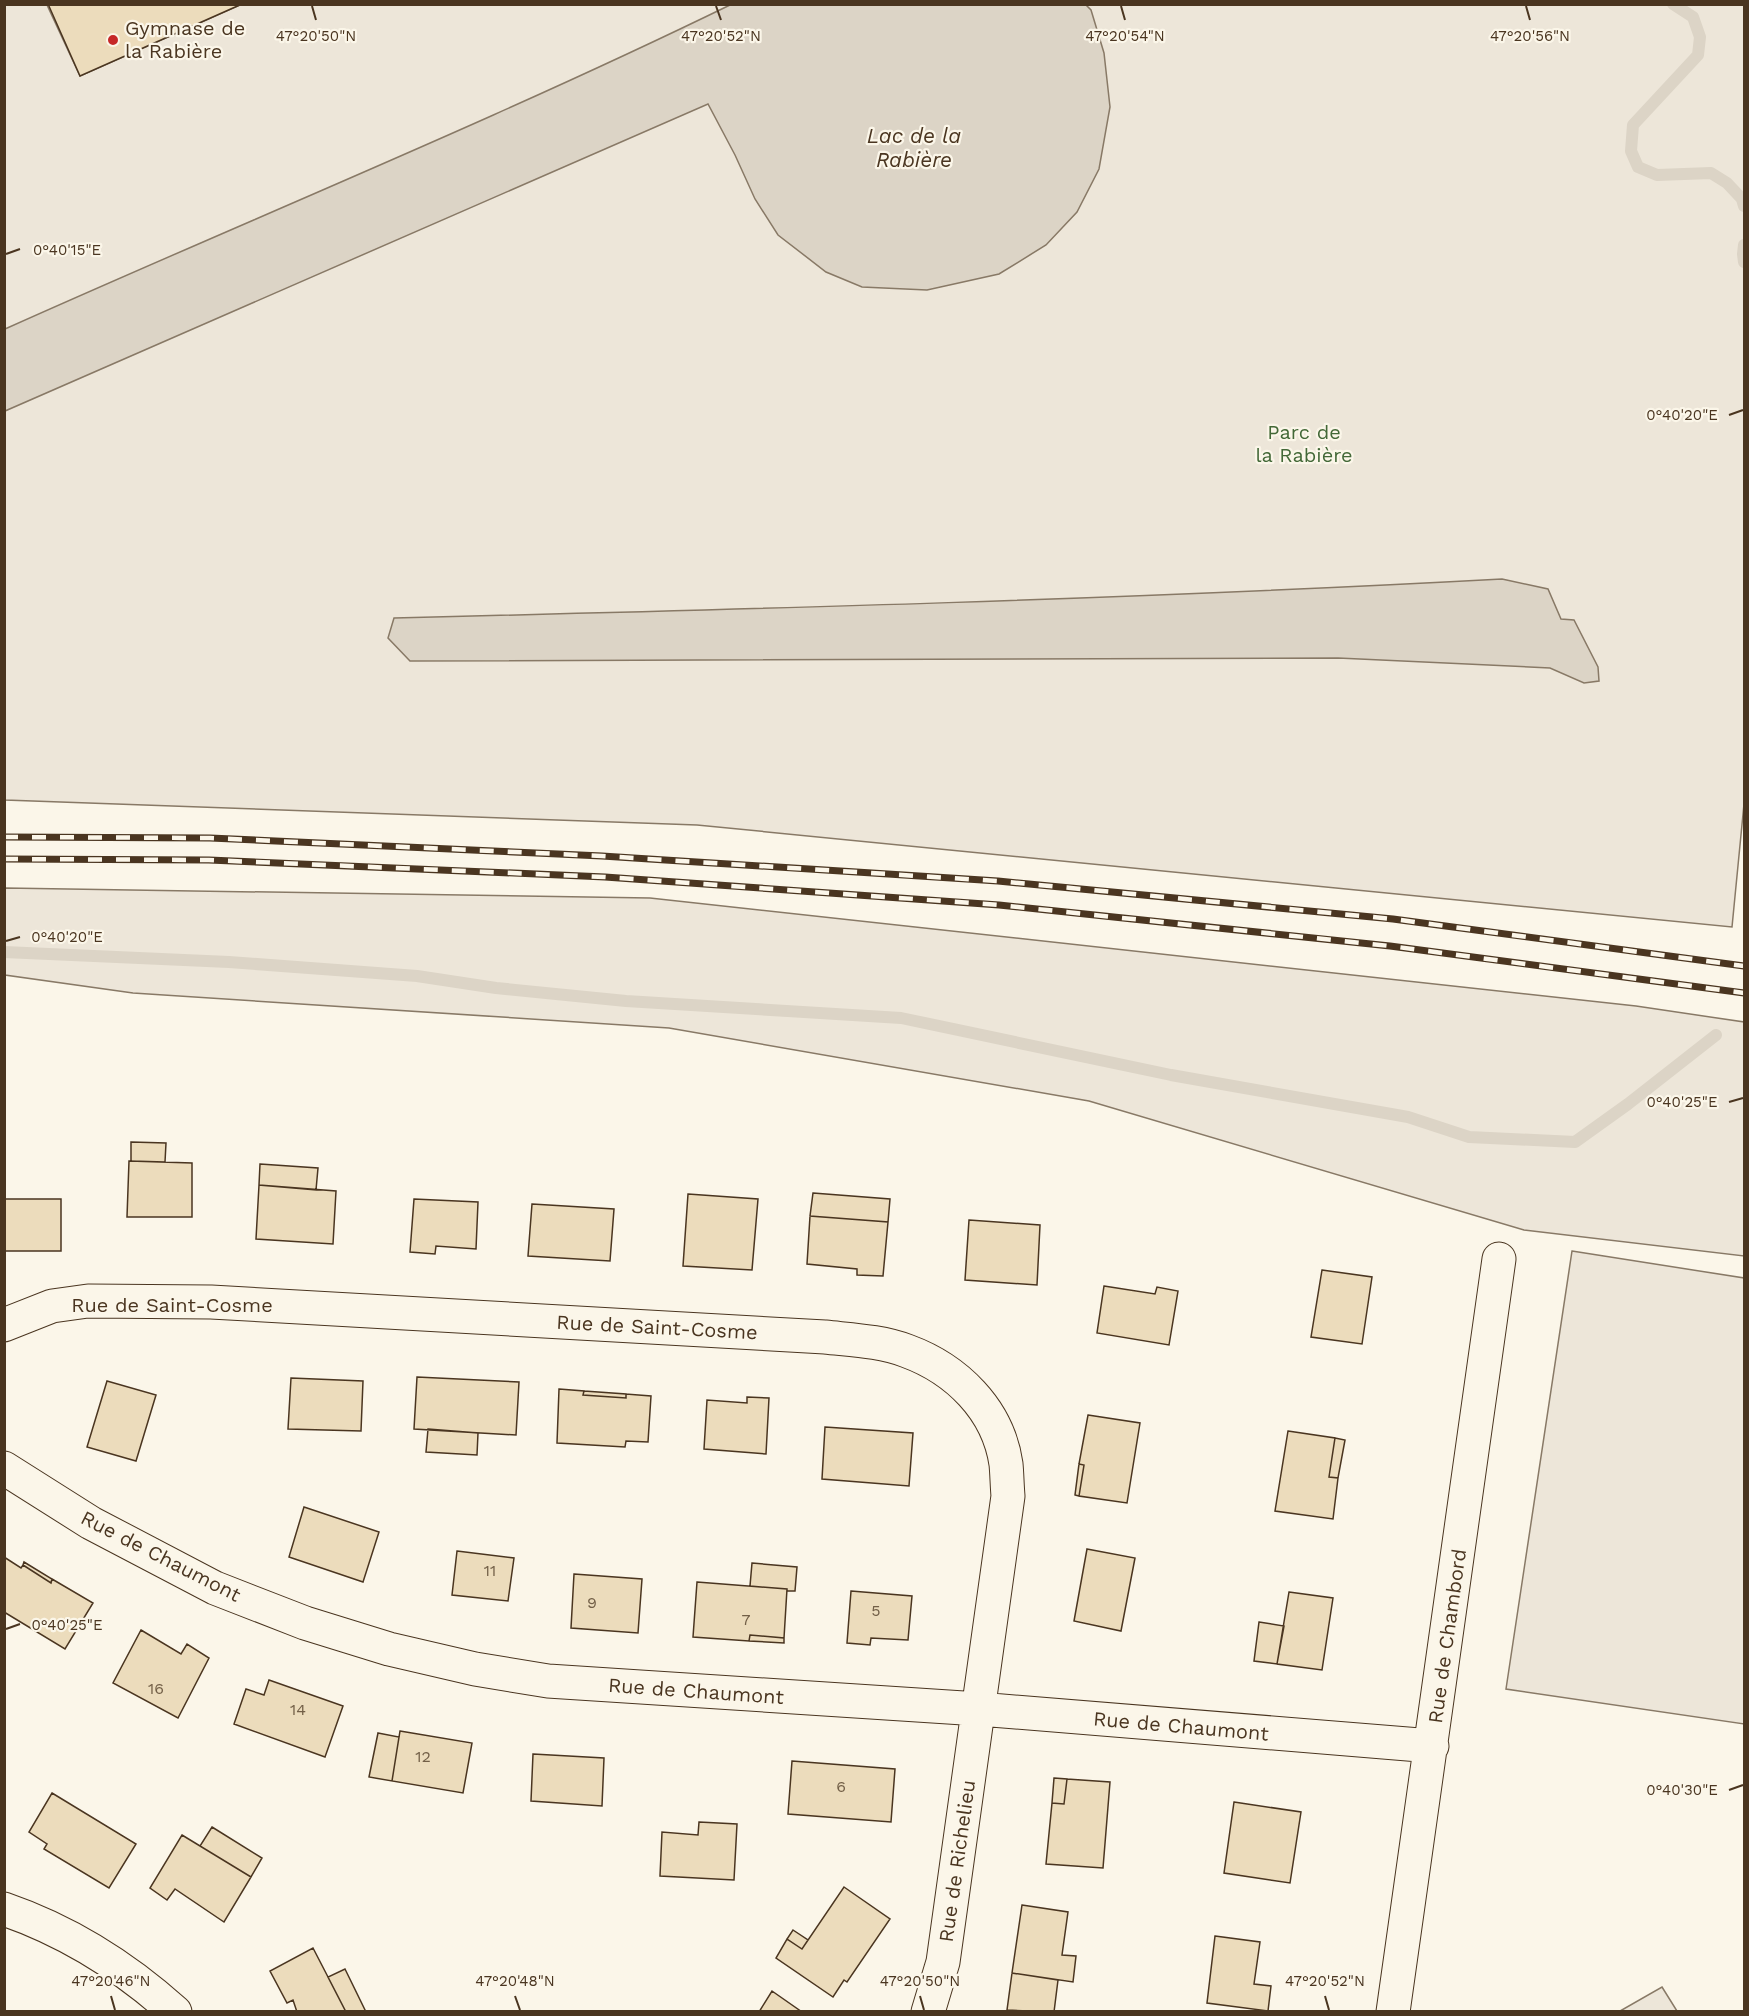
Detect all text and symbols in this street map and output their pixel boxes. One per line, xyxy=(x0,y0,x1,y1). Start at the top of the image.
place label: Gymnase de la Rabière xyxy=(125,16,245,63)
text: 47°20'50"N xyxy=(276,27,356,45)
text: 47°20'52"N xyxy=(681,27,761,45)
text: 47°20'54"N xyxy=(1085,27,1165,45)
text: 47°20'56"N xyxy=(1490,27,1570,45)
marker: Gymnase de la Rabière xyxy=(106,33,120,47)
water label: Lac de la Rabière xyxy=(867,123,961,172)
text: 0°40'15"E xyxy=(33,241,101,259)
text: 0°40'20"E xyxy=(1646,406,1718,424)
park label: Parc de la Rabière xyxy=(1255,420,1353,467)
text: 0°40'20"E xyxy=(31,928,103,946)
text: 0°40'25"E xyxy=(1647,1093,1717,1111)
street label: Rue de Saint-Cosme xyxy=(71,1293,273,1317)
street label: Rue de Saint-Cosme xyxy=(556,1310,758,1344)
street label: Rue de Chaumont xyxy=(77,1505,245,1607)
street label: Rue de Chambord xyxy=(1423,1547,1471,1725)
house number: 11 xyxy=(484,1561,496,1580)
house number: 9 xyxy=(587,1593,597,1612)
house number: 5 xyxy=(871,1601,881,1620)
house number: 7 xyxy=(742,1610,751,1629)
text: 0°40'25"E xyxy=(32,1616,102,1634)
street label: Rue de Chaumont xyxy=(607,1673,785,1709)
house number: 16 xyxy=(148,1679,164,1698)
house number: 14 xyxy=(290,1700,306,1719)
street label: Rue de Chaumont xyxy=(1092,1706,1270,1746)
house number: 12 xyxy=(415,1747,431,1766)
house number: 6 xyxy=(836,1777,846,1796)
street label: Rue de Richelieu xyxy=(934,1778,980,1944)
text: 0°40'30"E xyxy=(1646,1781,1718,1799)
text: 47°20'46"N xyxy=(71,1972,151,1990)
text: 47°20'48"N xyxy=(475,1972,555,1990)
text: 47°20'50"N xyxy=(880,1972,960,1990)
text: 47°20'52"N xyxy=(1285,1972,1365,1990)

